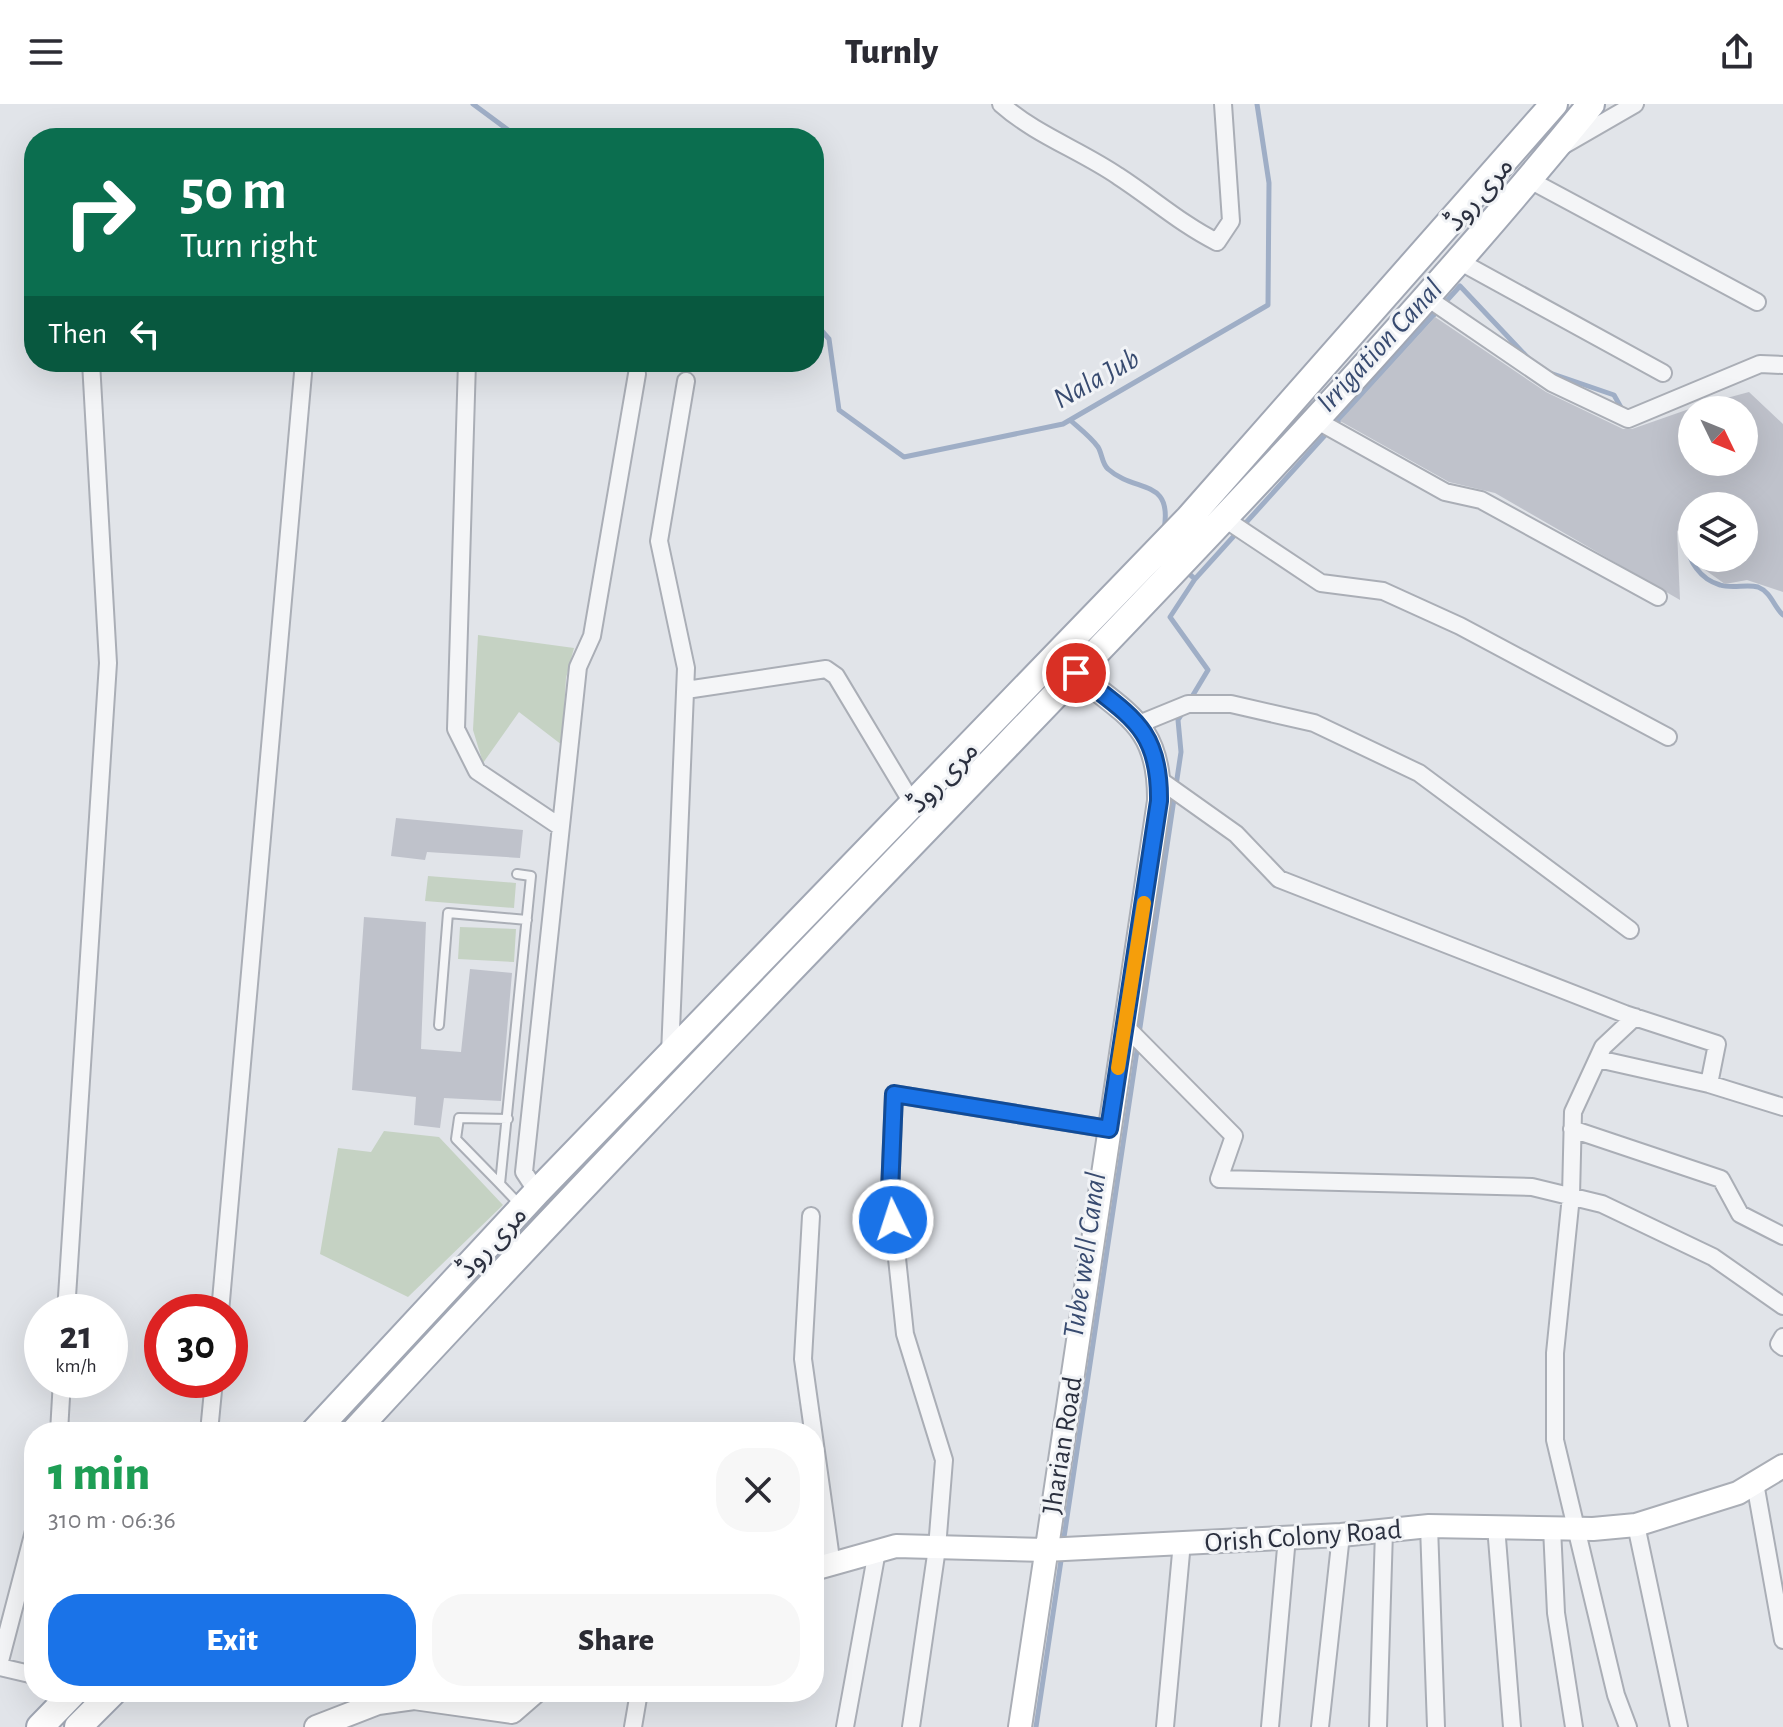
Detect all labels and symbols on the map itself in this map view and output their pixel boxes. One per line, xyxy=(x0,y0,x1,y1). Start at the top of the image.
street label: مری روڈ xyxy=(1439,151,1520,237)
water label: Irrigation Canal xyxy=(1311,274,1448,418)
water label: Nala Jub xyxy=(1048,343,1145,415)
north arrow xyxy=(1678,396,1758,476)
pin xyxy=(1042,639,1110,707)
street label: مری روڈ xyxy=(902,735,985,819)
water label: Tube well Canal xyxy=(1058,1170,1112,1340)
position arrow xyxy=(851,1178,935,1262)
street label: مری روڈ xyxy=(451,1199,533,1285)
speed limit sign: 30 xyxy=(144,1294,248,1398)
street label: Jharian Road xyxy=(1038,1374,1088,1516)
street label: Orish Colony Road xyxy=(1204,1516,1403,1558)

